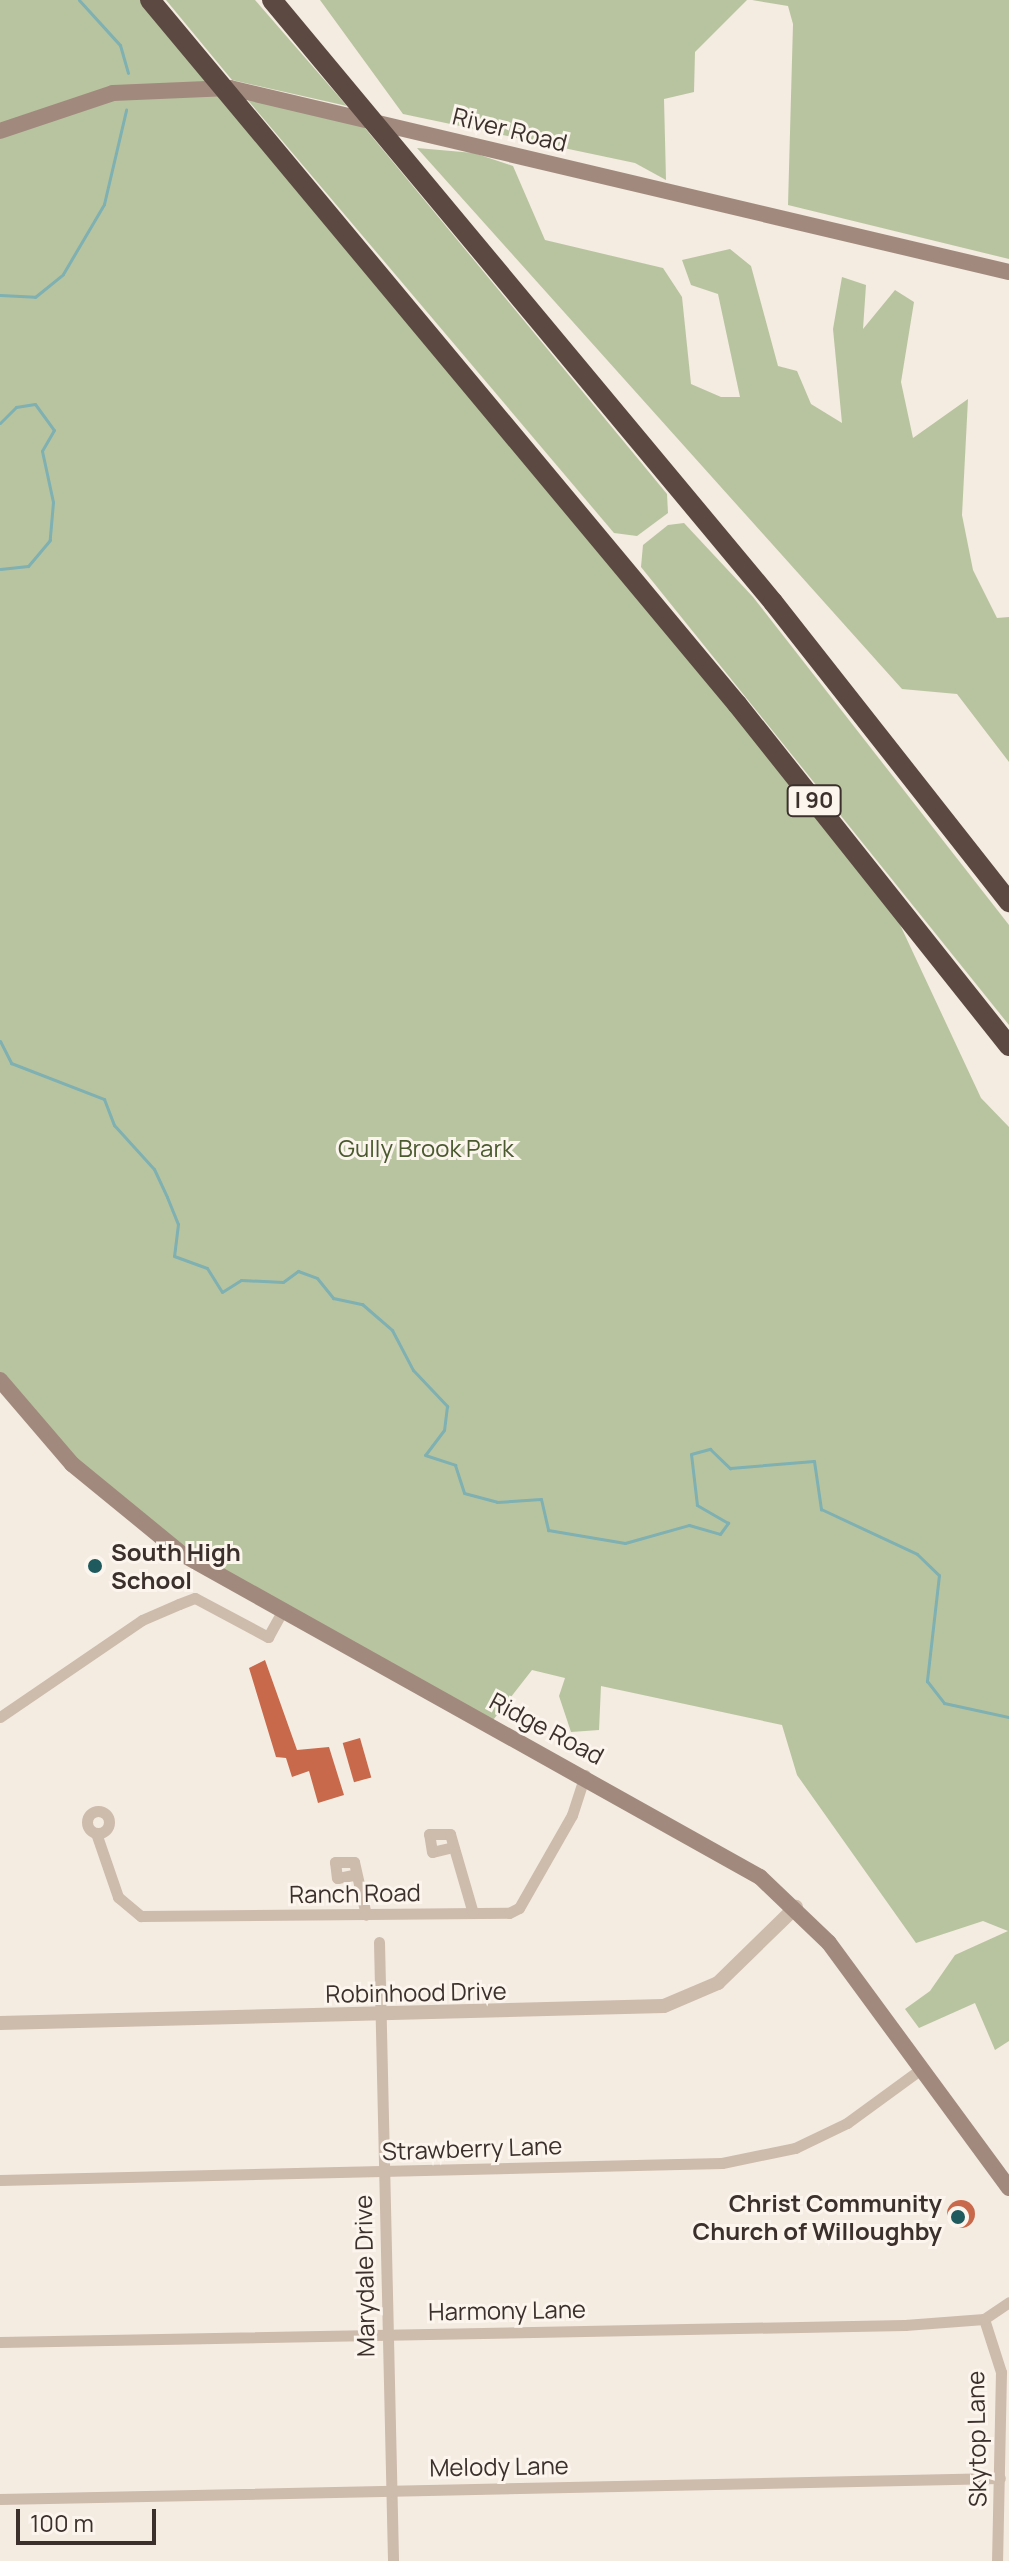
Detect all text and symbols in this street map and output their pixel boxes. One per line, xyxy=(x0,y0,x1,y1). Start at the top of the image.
street label: River Road xyxy=(450,101,570,157)
road number: I 90 xyxy=(786,783,842,819)
park label: Gully Brook Park xyxy=(338,1134,514,1162)
place label: South High School xyxy=(111,1538,241,1594)
marker: South High School xyxy=(86,1557,104,1575)
street label: Ridge Road xyxy=(485,1686,609,1770)
street label: Ranch Road xyxy=(289,1877,421,1909)
street label: Robinhood Drive xyxy=(325,1976,507,2008)
street label: Strawberry Lane xyxy=(381,2130,563,2166)
place label: Christ Community Church of Willoughby xyxy=(692,2189,942,2245)
street label: Marydale Drive xyxy=(348,2195,380,2357)
marker: Christ Community Church of Willoughby xyxy=(949,2208,967,2226)
street label: Harmony Lane xyxy=(428,2294,586,2326)
street label: Skytop Lane xyxy=(960,2371,992,2507)
street label: Melody Lane xyxy=(429,2450,569,2482)
scale bar xyxy=(20,2493,160,2543)
text: 100 m xyxy=(30,2506,94,2539)

